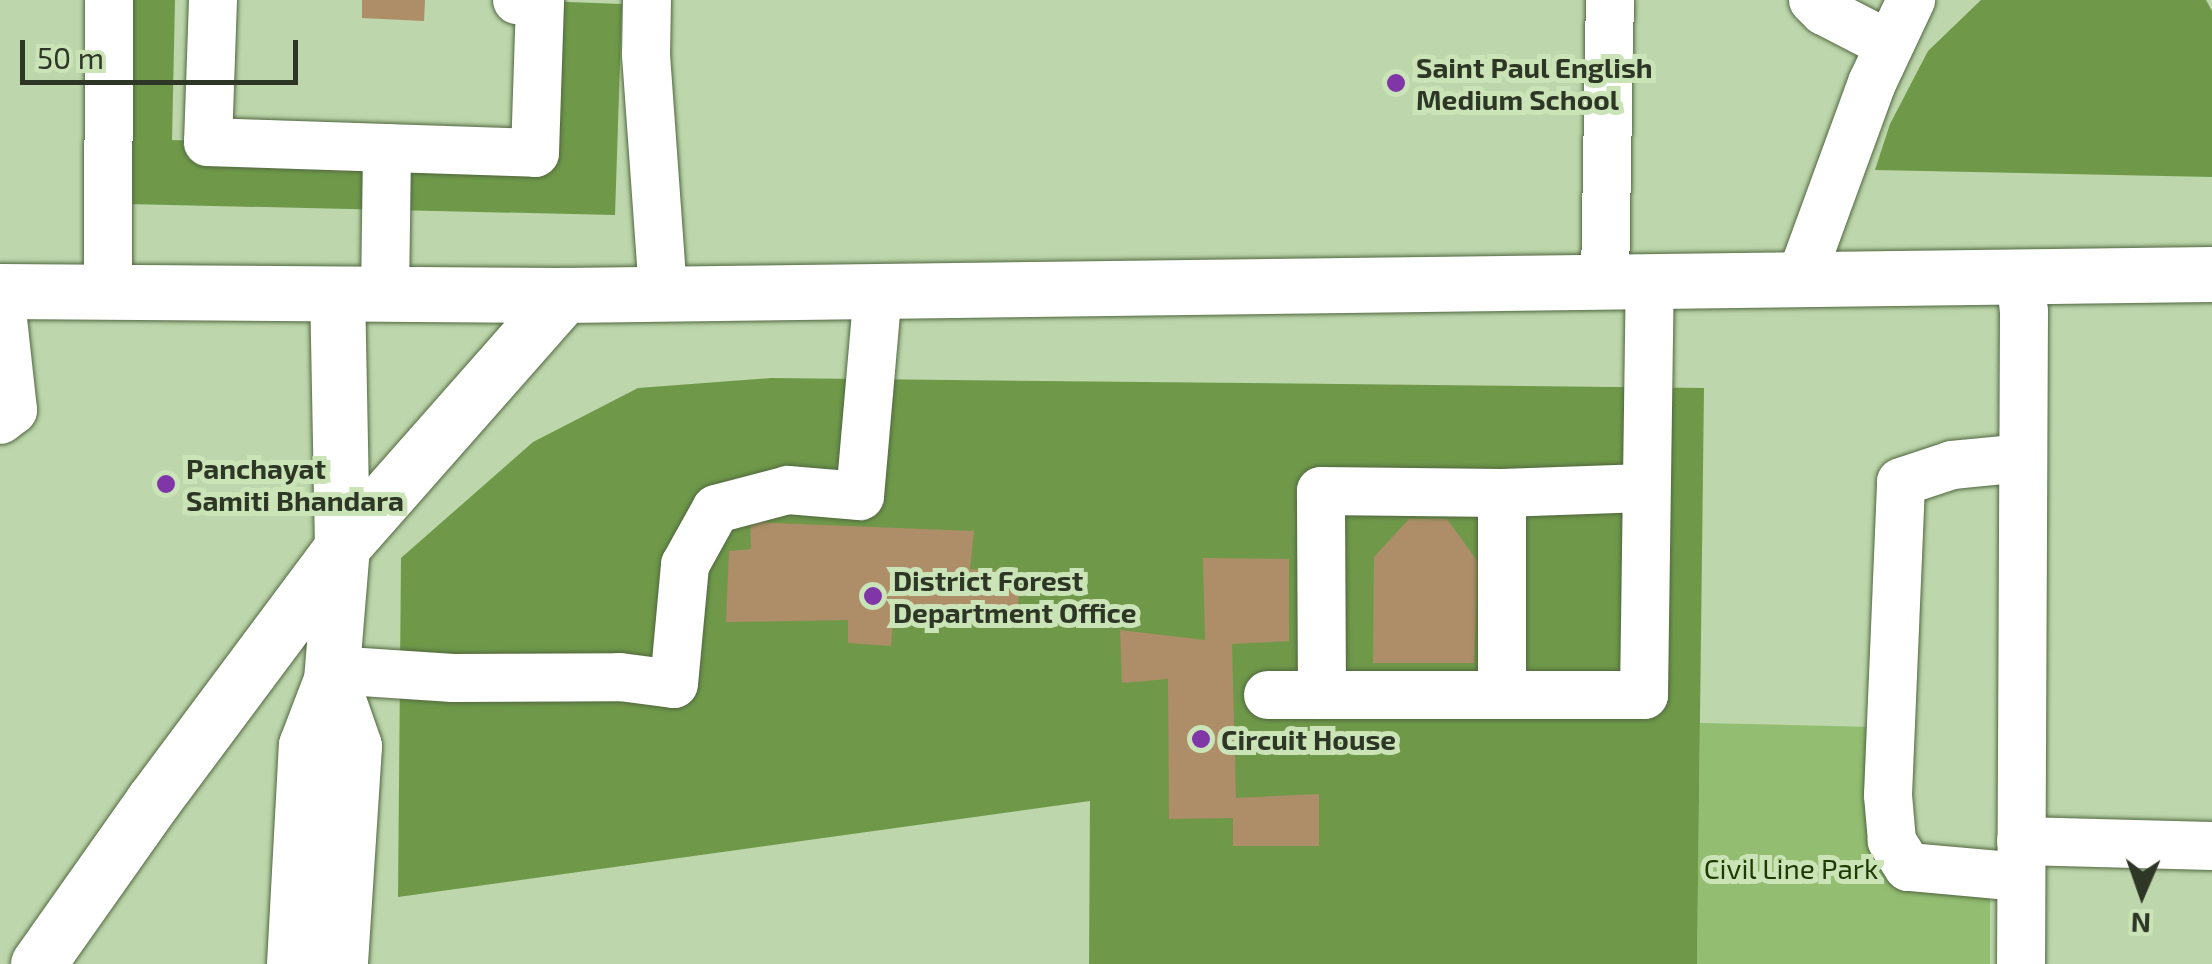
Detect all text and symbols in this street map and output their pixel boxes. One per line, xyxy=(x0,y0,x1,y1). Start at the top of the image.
scale bar xyxy=(25,20,302,82)
text: 50 m xyxy=(37,39,104,75)
place label: Saint Paul English Medium School xyxy=(1416,50,1653,116)
marker: Saint Paul English Medium School xyxy=(1385,72,1407,94)
place label: Panchayat Samiti Bhandara xyxy=(186,451,404,517)
marker: Panchayat Samiti Bhandara xyxy=(155,473,177,495)
place label: District Forest Department Office xyxy=(893,563,1136,629)
marker: District Forest Department Office xyxy=(862,585,884,607)
place label: Circuit House xyxy=(1221,722,1396,756)
marker: Circuit House xyxy=(1190,728,1212,750)
north arrow xyxy=(2092,844,2192,944)
park label: Civil Line Park xyxy=(1703,851,1879,885)
text: N xyxy=(2130,907,2152,941)

